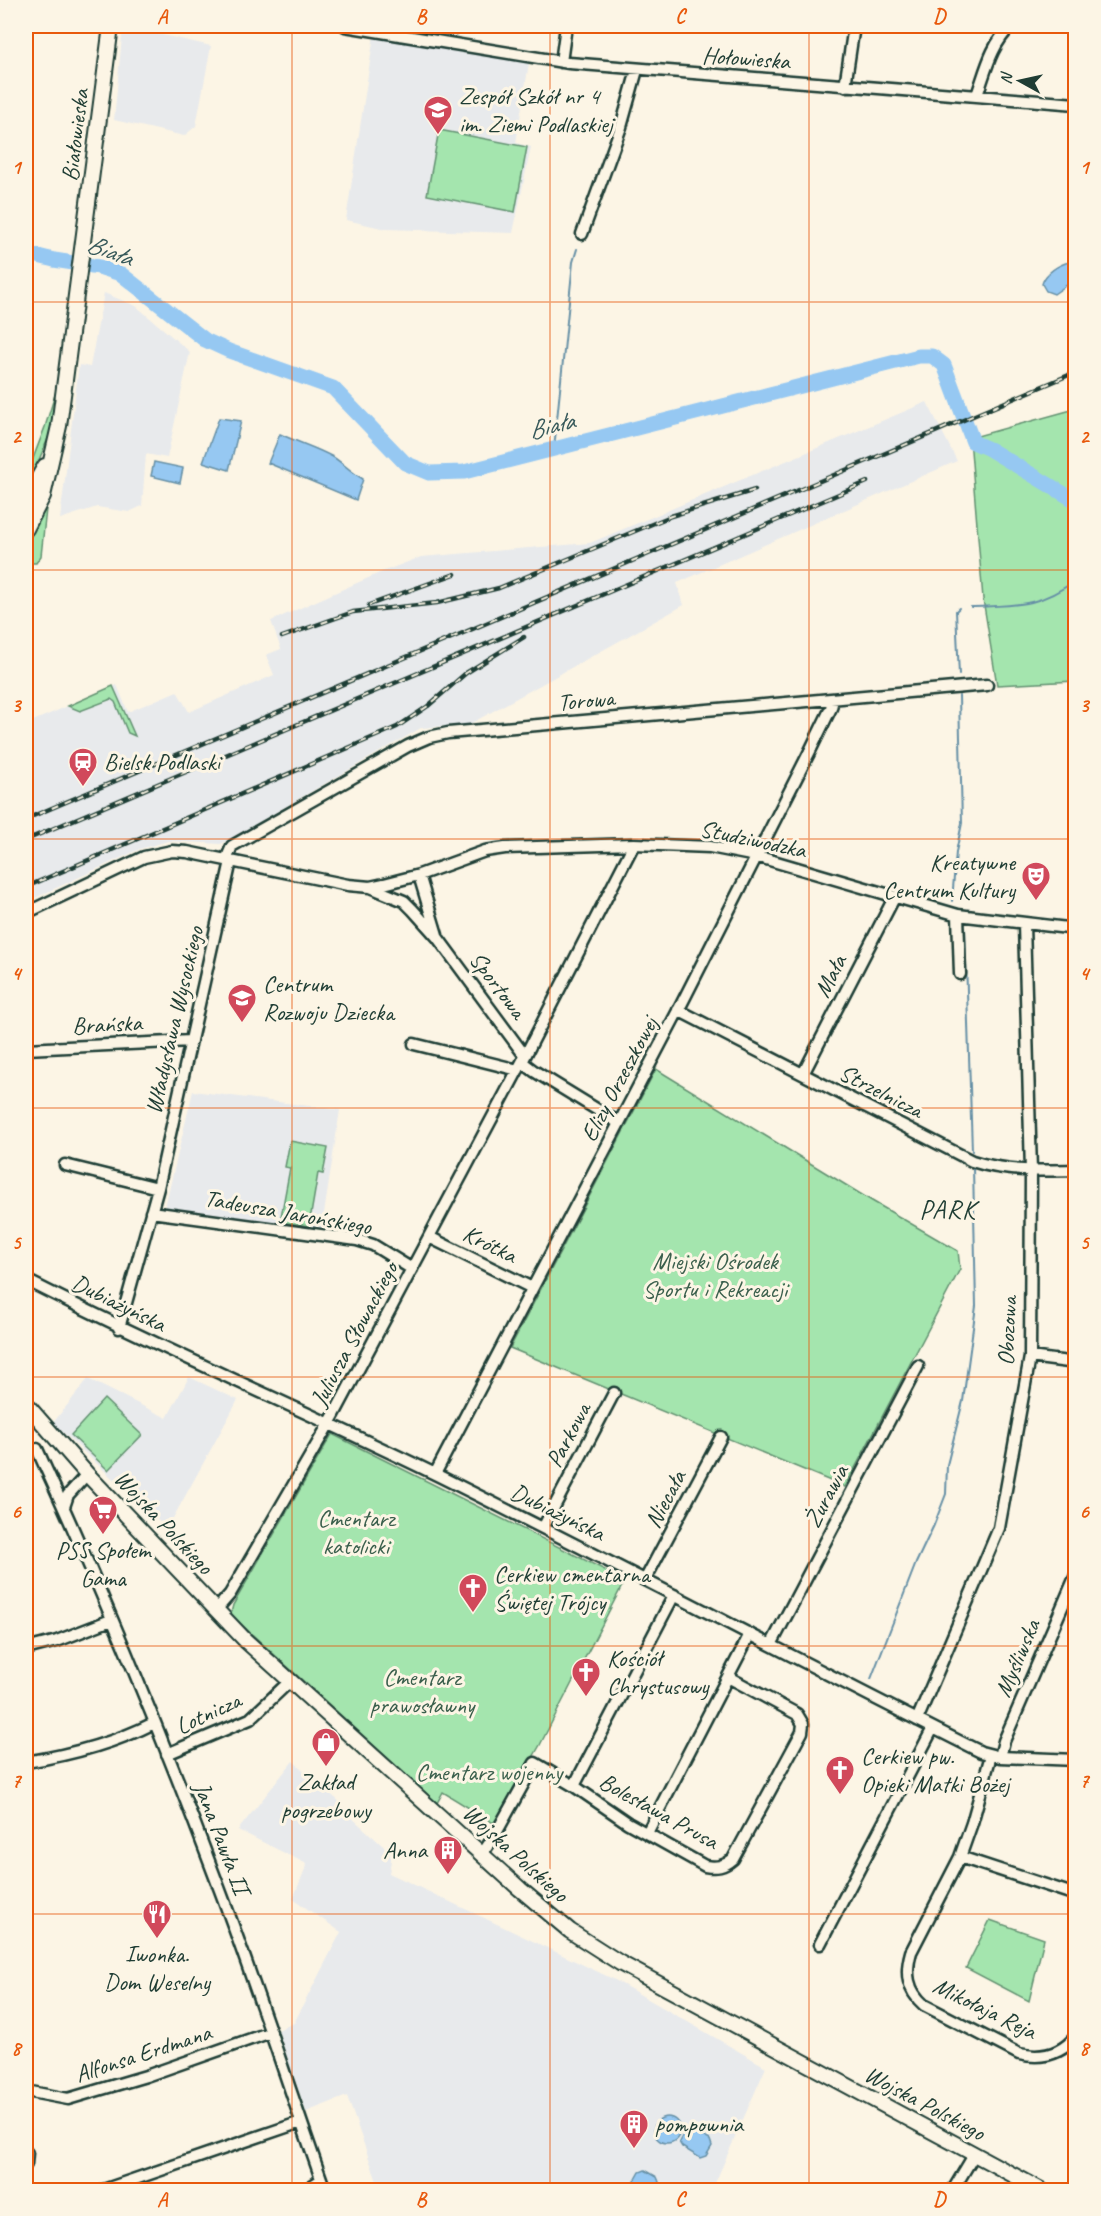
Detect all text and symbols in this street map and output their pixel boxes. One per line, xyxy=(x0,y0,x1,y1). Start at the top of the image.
text: A xyxy=(157,4,169,29)
text: B xyxy=(416,4,428,29)
text: C xyxy=(675,4,687,29)
text: D xyxy=(933,4,947,29)
street label: Hołowieska xyxy=(701,40,792,76)
north arrow xyxy=(990,51,1050,111)
text: N xyxy=(996,70,1017,85)
place label: Zespół Szkół nr 4 im. Ziemi Podlaskiej xyxy=(459,81,616,139)
street label: Białowieska xyxy=(54,86,96,183)
school or university icon: Zespół Szkół nr 4 im. Ziemi Podlaskiej xyxy=(422,94,454,136)
text: 1 xyxy=(12,155,23,180)
text: 1 xyxy=(1080,155,1091,180)
water label: Biała xyxy=(82,227,140,275)
water label: Biała xyxy=(525,403,580,447)
text: 2 xyxy=(12,424,23,449)
text: 2 xyxy=(1080,424,1091,449)
street label: Torowa xyxy=(556,682,618,717)
text: 3 xyxy=(12,693,23,718)
text: 3 xyxy=(1080,693,1091,718)
station icon: Bielsk Podlaski xyxy=(67,746,99,788)
place label: Bielsk Podlaski xyxy=(104,747,223,777)
street label: Studziwodzka xyxy=(697,813,810,865)
place label: Kreatywne Centrum Kultury xyxy=(883,847,1017,905)
theatre icon: Kreatywne Centrum Kultury xyxy=(1020,860,1052,902)
street label: Władysława Wysockiego xyxy=(138,922,210,1116)
street label: Sportowa xyxy=(463,945,534,1026)
street label: Mała xyxy=(807,948,854,1002)
text: 4 xyxy=(12,961,24,986)
text: 4 xyxy=(1080,961,1092,986)
place label: Centrum Rozwoju Dziecka xyxy=(263,969,396,1027)
school or university icon: Centrum Rozwoju Dziecka xyxy=(226,982,258,1024)
street label: Brańska xyxy=(71,1007,144,1041)
street label: Elizy Orzeszkowej xyxy=(574,1009,666,1146)
street label: Strzelnicza xyxy=(834,1057,930,1126)
street label: Tadeusza Jarońskiego xyxy=(202,1183,375,1242)
district label: PARK xyxy=(920,1193,980,1226)
street label: Krótka xyxy=(458,1218,523,1270)
text: 5 xyxy=(12,1230,23,1255)
text: 5 xyxy=(1080,1230,1091,1255)
park label: Miejski Ośrodek Sportu i Rekreacji xyxy=(643,1246,790,1304)
street label: Juliusza Słowackiego xyxy=(303,1254,406,1412)
street label: Dubiażyńska xyxy=(67,1267,172,1339)
street label: Obozowa xyxy=(990,1294,1024,1366)
street label: Parkowa xyxy=(539,1396,598,1472)
street label: Żurawia xyxy=(797,1458,856,1533)
street label: Wojska Polskiego xyxy=(108,1463,221,1582)
street label: Niecała xyxy=(637,1464,693,1533)
street label: Dubiażyńska xyxy=(506,1476,611,1548)
supermarket icon: PSS Społem Gama xyxy=(87,1494,119,1536)
text: 6 xyxy=(11,1499,22,1524)
text: 6 xyxy=(1079,1499,1090,1524)
park label: Cmentarz katolicki xyxy=(317,1503,397,1561)
place label: PSS Społem Gama xyxy=(56,1535,153,1593)
place label: Cerkiew cmentarna Świętej Trójcy xyxy=(494,1559,652,1617)
church icon: Cerkiew cmentarna Świętej Trójcy xyxy=(457,1572,489,1614)
street label: Myśliwska xyxy=(987,1614,1047,1701)
place label: Kościół Chrystusowy xyxy=(607,1643,710,1701)
church icon: Kościół Chrystusowy xyxy=(570,1656,602,1698)
park label: Cmentarz prawosławny xyxy=(370,1662,476,1720)
street label: Lotnicza xyxy=(171,1684,247,1741)
shop icon: Zakład pogrzebowy xyxy=(310,1726,342,1768)
place label: Cerkiew pw. Opieki Matki Bożej xyxy=(861,1741,1012,1799)
church icon: Cerkiew pw. Opieki Matki Bożej xyxy=(824,1754,856,1796)
park label: Cmentarz wojenny xyxy=(416,1757,564,1787)
street label: Bolesława Prusa xyxy=(594,1766,725,1857)
place label: Zakład pogrzebowy xyxy=(281,1767,373,1825)
text: 7 xyxy=(12,1768,23,1793)
text: 7 xyxy=(1080,1768,1091,1793)
street label: Jana Pawła II xyxy=(187,1777,259,1903)
street label: Wojska Polskiego xyxy=(457,1798,576,1909)
building icon: Anna xyxy=(432,1834,464,1876)
place label: Anna xyxy=(383,1835,429,1865)
restaurant icon: Iwonka. Dom Weselny xyxy=(141,1898,173,1940)
place label: Iwonka. Dom Weselny xyxy=(104,1939,212,1997)
street label: Mikołaja Reja xyxy=(928,1970,1043,2047)
street label: Alfonsa Erdmana xyxy=(71,2016,216,2089)
text: 8 xyxy=(12,2036,24,2061)
text: 8 xyxy=(1080,2036,1092,2061)
street label: Wojska Polskiego xyxy=(860,2059,992,2148)
building icon: pompownia xyxy=(618,2108,650,2150)
place label: pompownia xyxy=(655,2109,744,2139)
text: A xyxy=(157,2187,169,2212)
text: B xyxy=(416,2187,428,2212)
text: C xyxy=(675,2187,687,2212)
text: D xyxy=(933,2187,947,2212)

